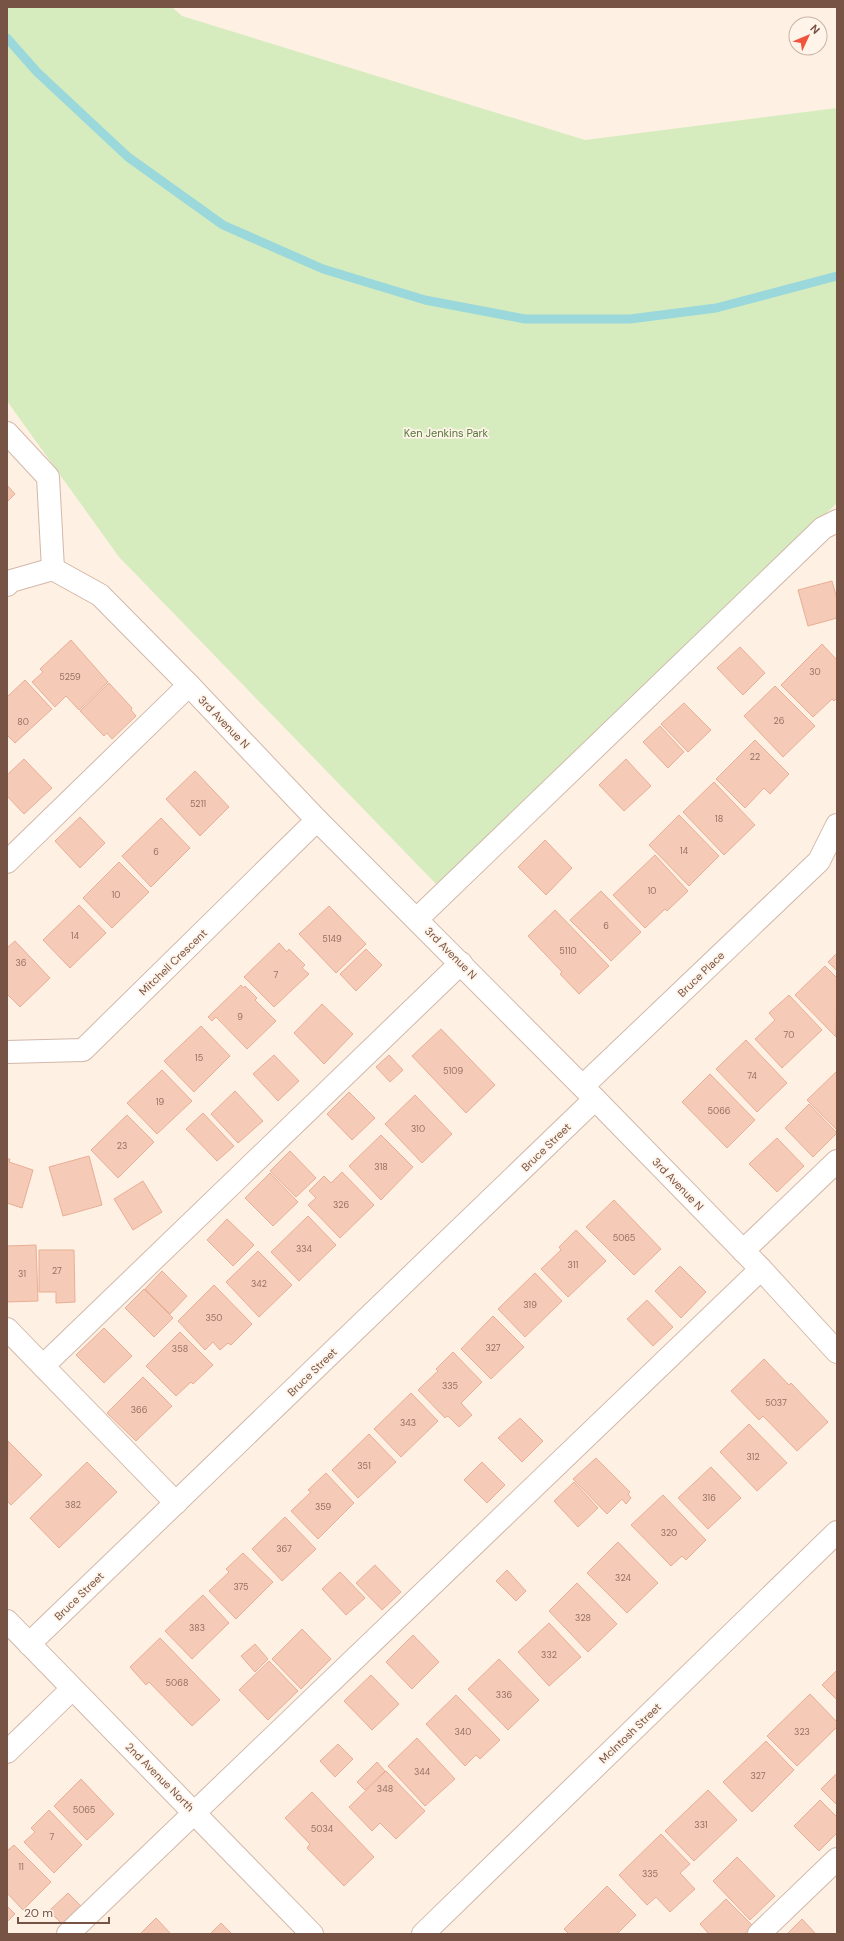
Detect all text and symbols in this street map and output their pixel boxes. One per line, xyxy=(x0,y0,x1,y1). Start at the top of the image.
north arrow xyxy=(788,16,828,56)
text: N xyxy=(807,21,823,37)
park label: Ken Jenkins Park xyxy=(404,426,489,440)
house number: 30 xyxy=(809,666,821,678)
house number: 5259 xyxy=(59,671,81,683)
street label: 3rd Avenue N xyxy=(195,693,253,751)
house number: 26 xyxy=(774,715,785,727)
house number: 80 xyxy=(17,716,29,728)
house number: 22 xyxy=(750,751,760,763)
house number: 5211 xyxy=(190,798,206,810)
house number: 18 xyxy=(715,813,723,825)
house number: 14 xyxy=(680,845,689,857)
house number: 6 xyxy=(153,846,159,858)
house number: 10 xyxy=(648,885,656,897)
house number: 10 xyxy=(112,889,120,901)
house number: 6 xyxy=(603,920,609,932)
street label: 3rd Avenue N xyxy=(422,924,480,982)
street label: Mitchell Crescent xyxy=(136,926,210,998)
house number: 14 xyxy=(71,930,80,942)
house number: 5149 xyxy=(322,933,342,945)
house number: 5110 xyxy=(559,945,577,957)
street label: Bruce Place xyxy=(675,948,727,1000)
house number: 36 xyxy=(16,957,27,969)
house number: 7 xyxy=(274,969,279,981)
house number: 9 xyxy=(237,1011,243,1023)
house number: 70 xyxy=(784,1029,794,1041)
house number: 15 xyxy=(195,1052,203,1064)
house number: 5109 xyxy=(443,1065,463,1077)
house number: 74 xyxy=(747,1070,757,1082)
house number: 19 xyxy=(156,1096,165,1108)
house number: 5066 xyxy=(708,1105,731,1117)
street label: Bruce Street xyxy=(518,1120,574,1174)
house number: 310 xyxy=(411,1123,425,1135)
house number: 23 xyxy=(117,1140,127,1152)
street label: 3rd Avenue N xyxy=(649,1155,707,1213)
house number: 318 xyxy=(374,1161,388,1173)
house number: 326 xyxy=(333,1199,349,1211)
house number: 5065 xyxy=(613,1232,635,1244)
house number: 334 xyxy=(296,1243,313,1255)
house number: 311 xyxy=(568,1259,579,1271)
house number: 27 xyxy=(52,1265,62,1277)
house number: 31 xyxy=(18,1268,26,1280)
house number: 342 xyxy=(251,1278,267,1290)
house number: 319 xyxy=(523,1299,537,1311)
house number: 350 xyxy=(206,1312,222,1324)
house number: 327 xyxy=(485,1342,501,1354)
house number: 358 xyxy=(172,1343,188,1355)
street label: Bruce Street xyxy=(284,1345,340,1399)
house number: 335 xyxy=(442,1380,458,1392)
house number: 5037 xyxy=(765,1397,787,1409)
house number: 366 xyxy=(131,1404,148,1416)
house number: 343 xyxy=(400,1417,416,1429)
house number: 312 xyxy=(746,1451,760,1463)
house number: 351 xyxy=(357,1460,371,1472)
house number: 316 xyxy=(702,1492,716,1504)
house number: 382 xyxy=(65,1499,81,1511)
house number: 359 xyxy=(315,1501,331,1513)
house number: 320 xyxy=(661,1527,677,1539)
house number: 367 xyxy=(276,1543,292,1555)
street label: Bruce Street xyxy=(51,1569,107,1623)
house number: 324 xyxy=(615,1572,631,1584)
house number: 375 xyxy=(233,1581,249,1593)
house number: 328 xyxy=(575,1612,591,1624)
house number: 383 xyxy=(189,1622,205,1634)
house number: 332 xyxy=(541,1649,557,1661)
house number: 5068 xyxy=(166,1677,188,1689)
house number: 336 xyxy=(496,1689,512,1701)
street label: McIntosh Street xyxy=(596,1700,664,1766)
house number: 340 xyxy=(455,1726,471,1738)
house number: 323 xyxy=(794,1726,810,1738)
street label: 2nd Avenue North xyxy=(123,1740,197,1814)
house number: 344 xyxy=(414,1766,431,1778)
house number: 327 xyxy=(750,1770,766,1782)
house number: 348 xyxy=(377,1783,393,1795)
house number: 5065 xyxy=(73,1804,95,1816)
house number: 331 xyxy=(694,1819,708,1831)
house number: 5034 xyxy=(311,1823,334,1835)
house number: 7 xyxy=(50,1831,55,1843)
house number: 11 xyxy=(18,1861,24,1873)
house number: 335 xyxy=(642,1868,658,1880)
scale bar xyxy=(18,1899,109,1925)
text: 20 m xyxy=(24,1905,53,1921)

